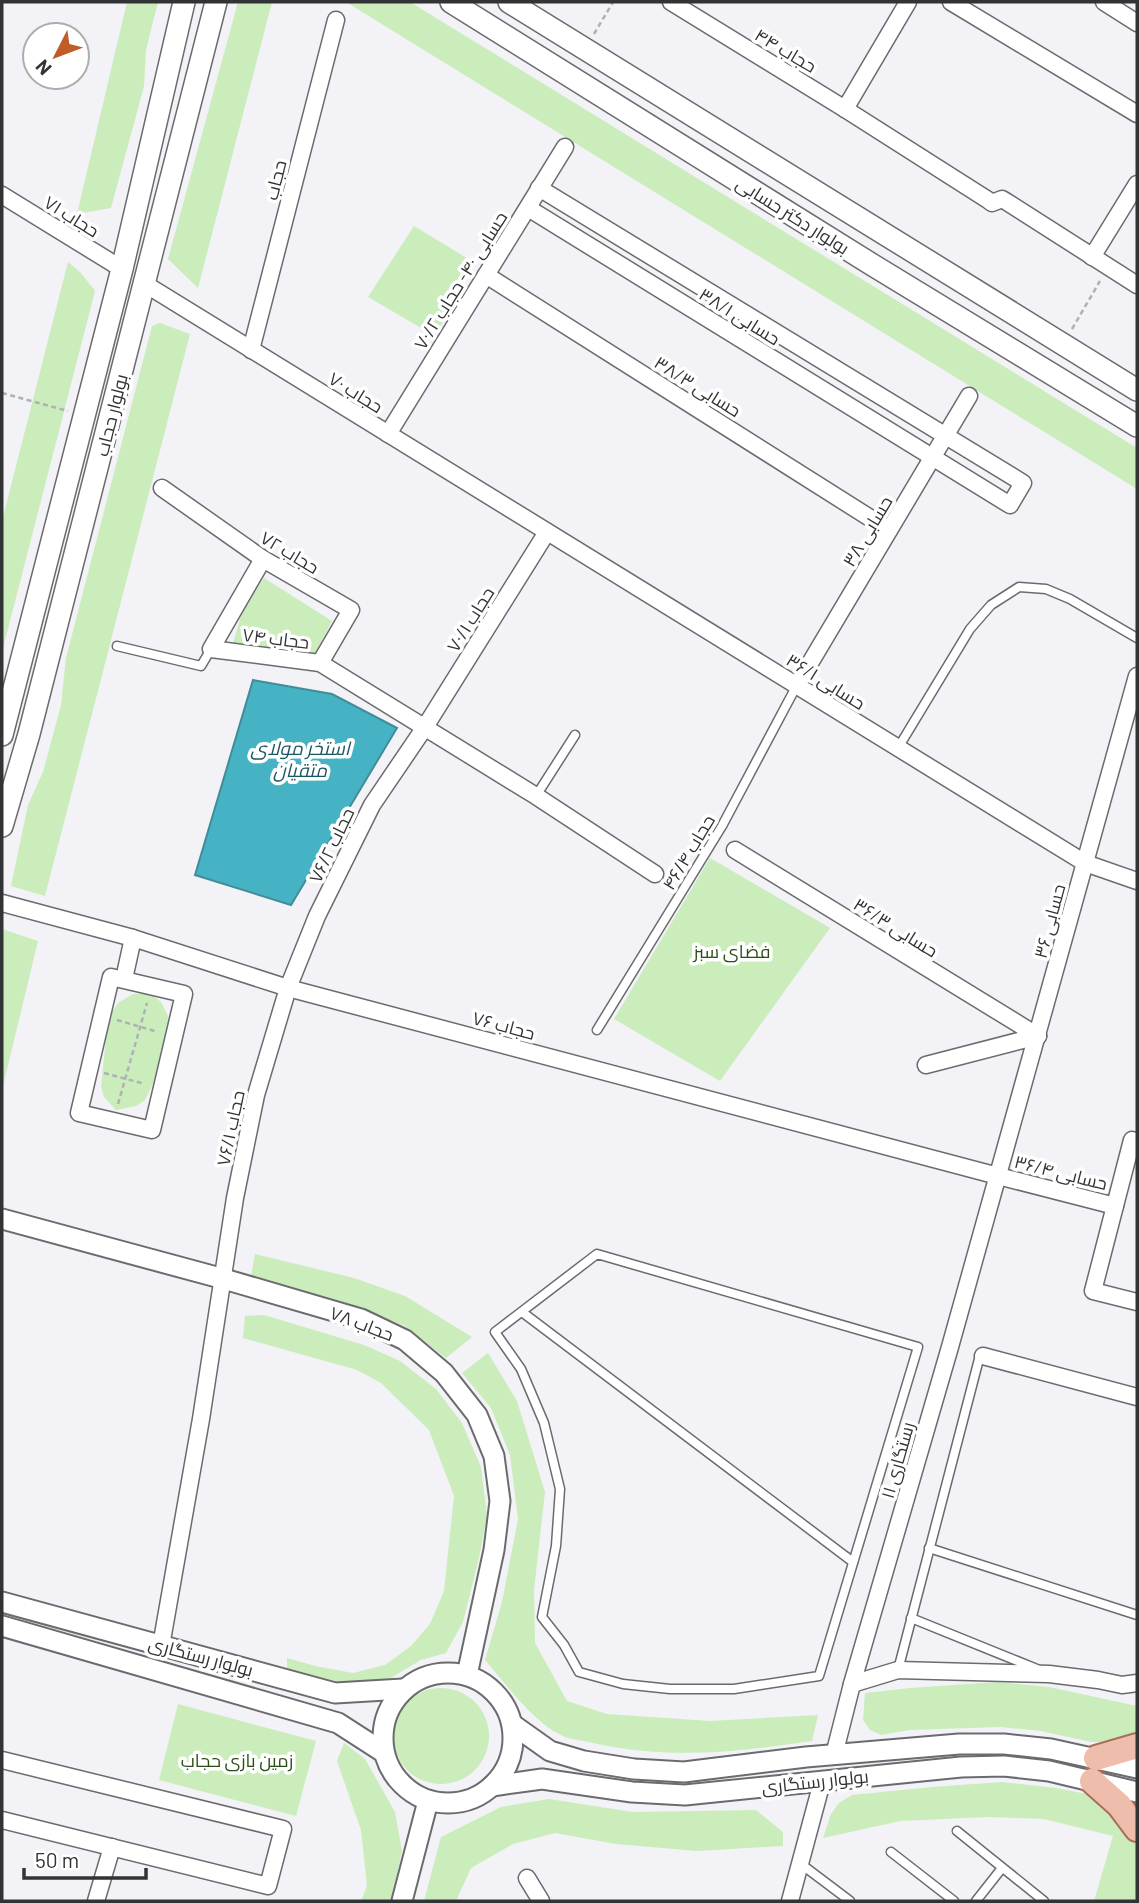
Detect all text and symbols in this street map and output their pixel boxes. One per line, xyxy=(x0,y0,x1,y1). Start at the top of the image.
north arrow xyxy=(21,21,91,91)
street label: حجاب ۴۴ xyxy=(751,23,821,77)
text: N xyxy=(30,55,56,80)
street label: حجاب xyxy=(259,158,291,202)
street label: بولوار دکتر حسابی xyxy=(732,171,854,259)
street label: حجاب ۷۱ xyxy=(40,191,104,241)
street label: حسابی ۴۰- حجاب ۷۰/۲ xyxy=(409,207,512,354)
street label: حسابی ۳۸/۱ xyxy=(695,282,785,350)
street label: حسابی ۳۸/۳ xyxy=(650,351,745,422)
street label: حجاب ۷۰ xyxy=(325,367,387,417)
street label: بولوار حجاب xyxy=(90,372,133,459)
street label: حسابی ۳۸ xyxy=(837,492,898,571)
street label: حجاب ۷۲ xyxy=(257,526,323,578)
street label: حجاب ۷۰/۱ xyxy=(441,582,499,656)
street label: حجاب ۷۴ xyxy=(241,623,311,653)
street label: حسابی ۳۶/۱ xyxy=(782,648,869,715)
water label: استخر مولای متقیان xyxy=(250,736,352,782)
street label: حجاب ۷۶/۲ xyxy=(303,804,359,886)
street label: حجاب ۴۶/۴ xyxy=(657,810,719,894)
street label: حسابی ۳۶ xyxy=(1029,882,1070,961)
street label: حسابی ۳۶/۳ xyxy=(849,892,942,962)
park label: فضای سبز xyxy=(693,940,770,963)
street label: حجاب ۷۶ xyxy=(470,1006,538,1044)
street label: حجاب ۷۶/۱ xyxy=(211,1088,249,1168)
street label: حسابی ۳۶/۴ xyxy=(1012,1150,1110,1195)
street label: حجاب ۷۸ xyxy=(327,1301,397,1345)
street label: رستگاری ۱۱ xyxy=(876,1419,919,1501)
street label: بولوار رستگاری xyxy=(146,1631,256,1682)
park label: زمین بازی حجاب xyxy=(181,1749,293,1772)
street label: بولوار رستگاری xyxy=(760,1764,870,1799)
scale bar xyxy=(24,1836,147,1880)
text: 50 m xyxy=(35,1847,79,1872)

